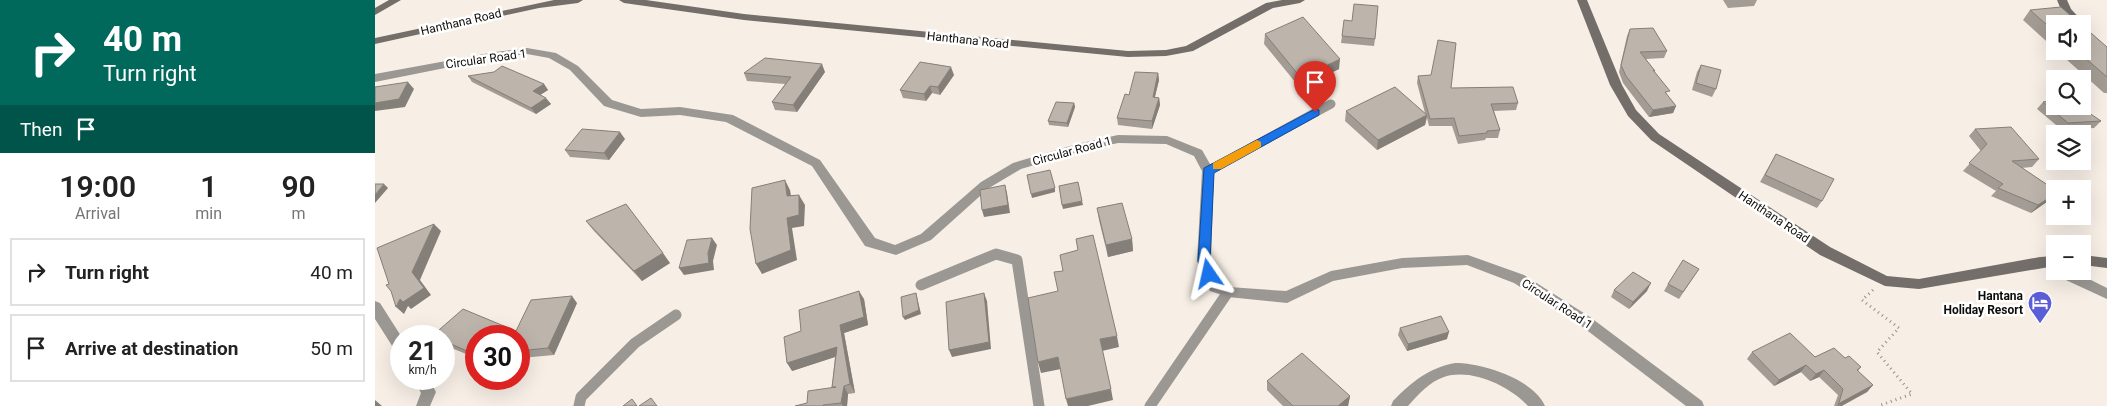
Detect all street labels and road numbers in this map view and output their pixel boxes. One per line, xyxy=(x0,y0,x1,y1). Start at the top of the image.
street label: Hanthana Road xyxy=(419,6,503,38)
street label: Hanthana Road xyxy=(926,29,1010,51)
street label: Circular Road 1 xyxy=(445,46,527,72)
street label: Circular Road 1 xyxy=(1031,134,1113,168)
street label: Hanthana Road xyxy=(1736,188,1812,246)
street label: Circular Road 1 xyxy=(1519,276,1595,332)

